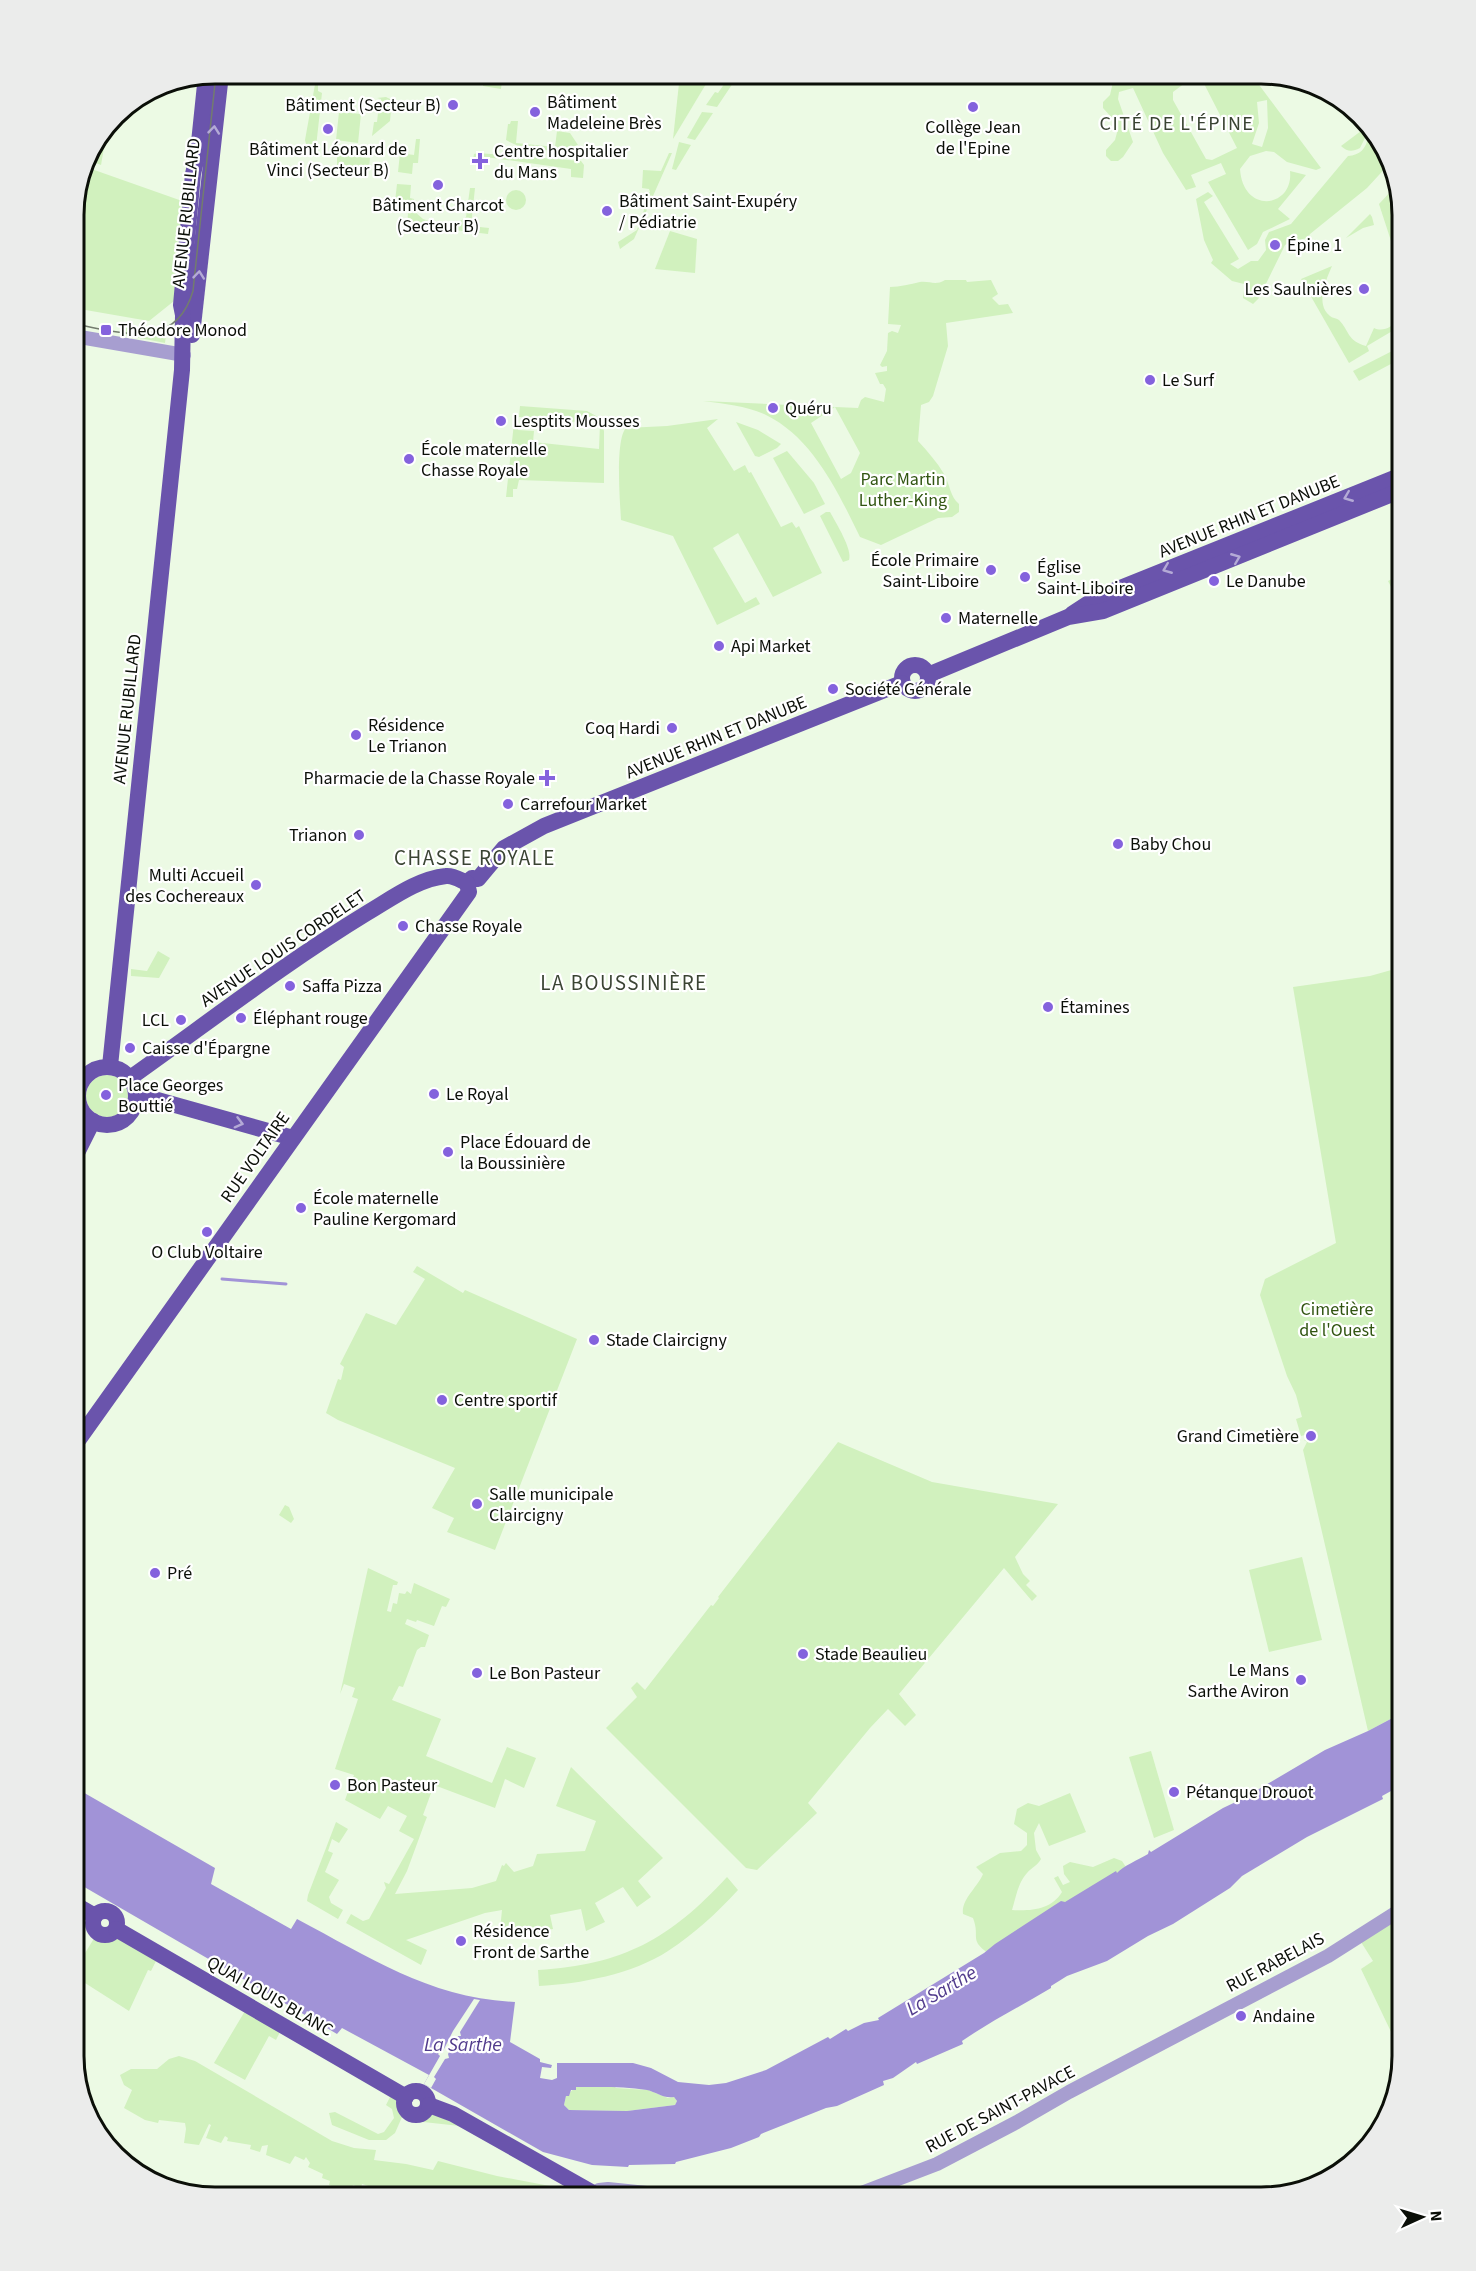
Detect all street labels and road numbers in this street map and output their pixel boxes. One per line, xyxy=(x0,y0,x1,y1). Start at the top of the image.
street label: AVENUE RUBILLARD xyxy=(166,137,207,289)
street label: AVENUE RHIN ET DANUBE xyxy=(1155,469,1343,564)
street label: AVENUE RUBILLARD xyxy=(107,633,148,785)
street label: AVENUE RHIN ET DANUBE xyxy=(622,690,810,785)
street label: AVENUE LOUIS CORDELET xyxy=(196,883,371,1013)
street label: RUE VOLTAIRE xyxy=(215,1107,296,1208)
street label: RUE RABELAIS xyxy=(1222,1926,1329,1999)
street label: QUAI LOUIS BLANC xyxy=(202,1950,338,2043)
street label: RUE DE SAINT-PAVACE xyxy=(921,2059,1079,2159)

